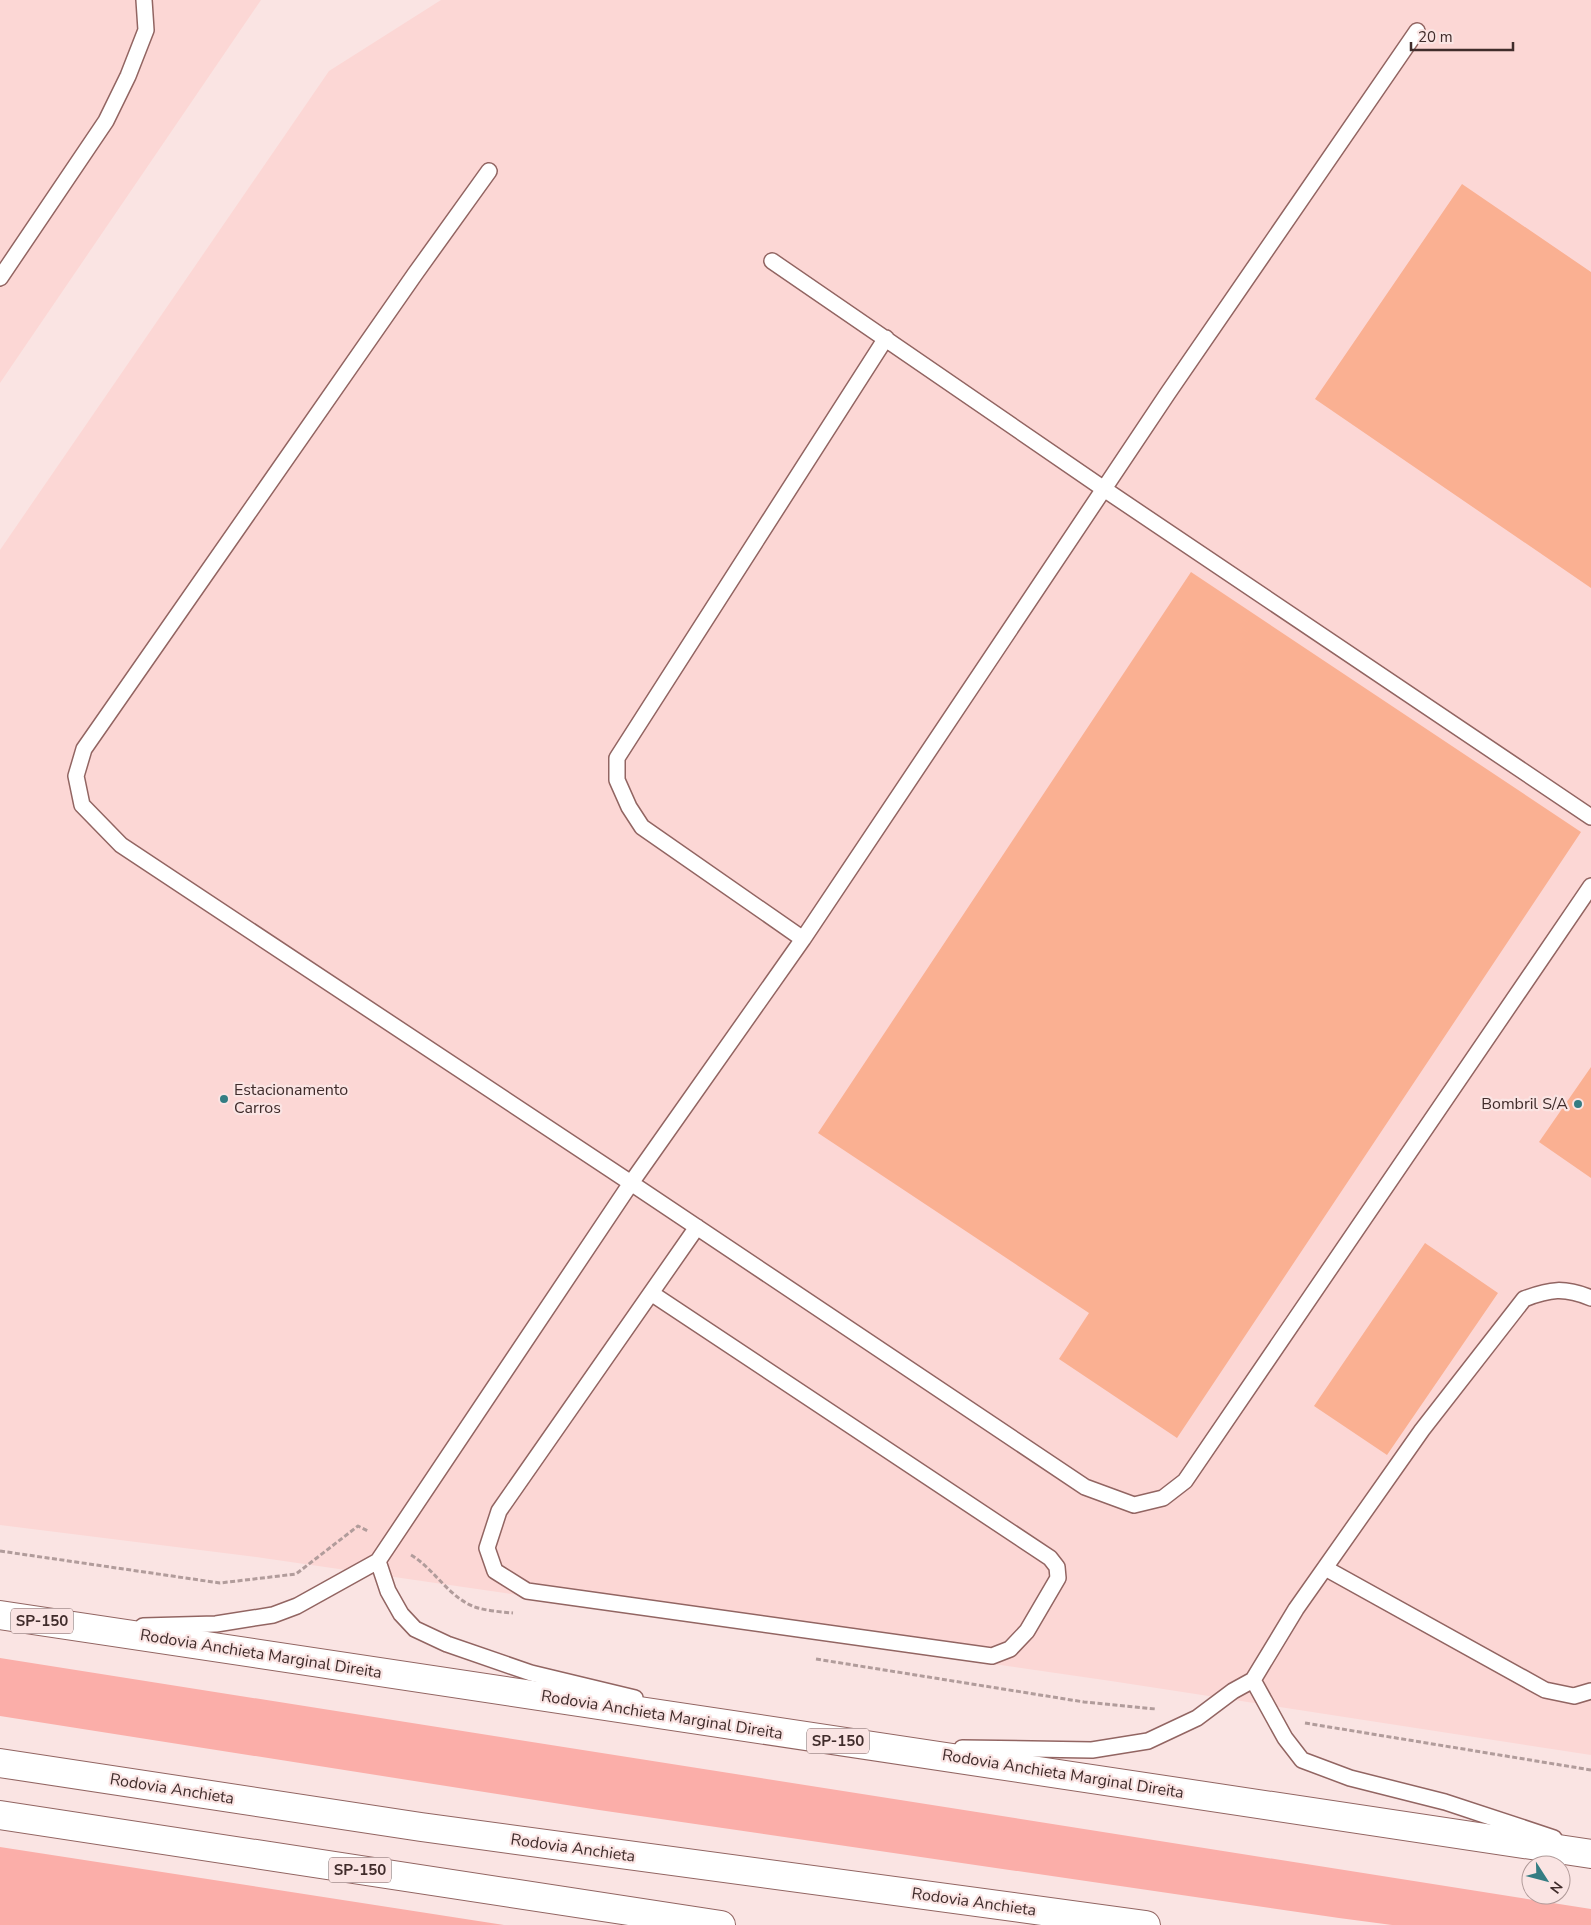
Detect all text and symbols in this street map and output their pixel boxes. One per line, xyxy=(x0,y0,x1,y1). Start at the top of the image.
scale bar xyxy=(1411,20,1514,52)
text: 20 m xyxy=(1418,27,1453,47)
place label: Estacionamento Carros xyxy=(234,1079,348,1119)
marker: Estacionamento Carros xyxy=(218,1093,230,1105)
place label: Bombril S/A xyxy=(1481,1093,1568,1115)
marker: Bombril S/A xyxy=(1572,1098,1584,1110)
road number: SP-150 xyxy=(11,1608,73,1634)
street label: Rodovia Anchieta Marginal Direita xyxy=(139,1624,383,1684)
street label: Rodovia Anchieta Marginal Direita xyxy=(540,1685,784,1745)
road number: SP-150 xyxy=(807,1728,869,1754)
street label: Rodovia Anchieta Marginal Direita xyxy=(941,1744,1185,1804)
street label: Rodovia Anchieta xyxy=(108,1768,236,1810)
street label: Rodovia Anchieta xyxy=(509,1828,637,1868)
north arrow xyxy=(1521,1855,1571,1905)
road number: SP-150 xyxy=(329,1858,391,1882)
text: N xyxy=(1545,1878,1567,1897)
street label: Rodovia Anchieta xyxy=(910,1882,1038,1922)

